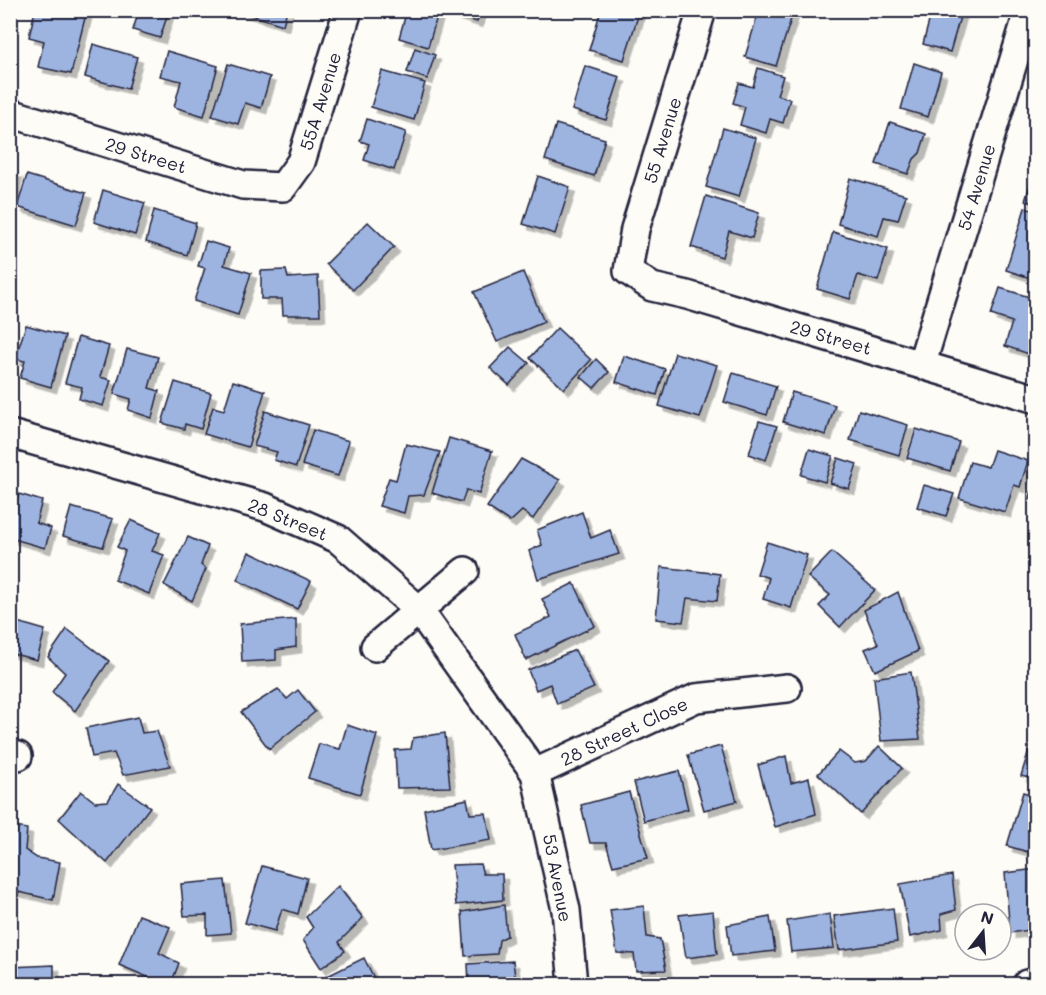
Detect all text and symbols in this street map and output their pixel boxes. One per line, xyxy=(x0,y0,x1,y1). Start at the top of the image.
street label: 55A Avenue xyxy=(294,49,346,153)
street label: 55 Avenue xyxy=(638,94,686,186)
street label: 29 Street xyxy=(102,131,190,179)
street label: 54 Avenue xyxy=(951,141,1001,233)
street label: 29 Street xyxy=(787,314,875,360)
street label: 28 Street xyxy=(245,492,331,546)
street label: 28 Street Close xyxy=(557,691,691,771)
street label: 53 Avenue xyxy=(538,832,578,924)
north arrow xyxy=(953,902,1013,962)
text: N xyxy=(979,905,996,929)

